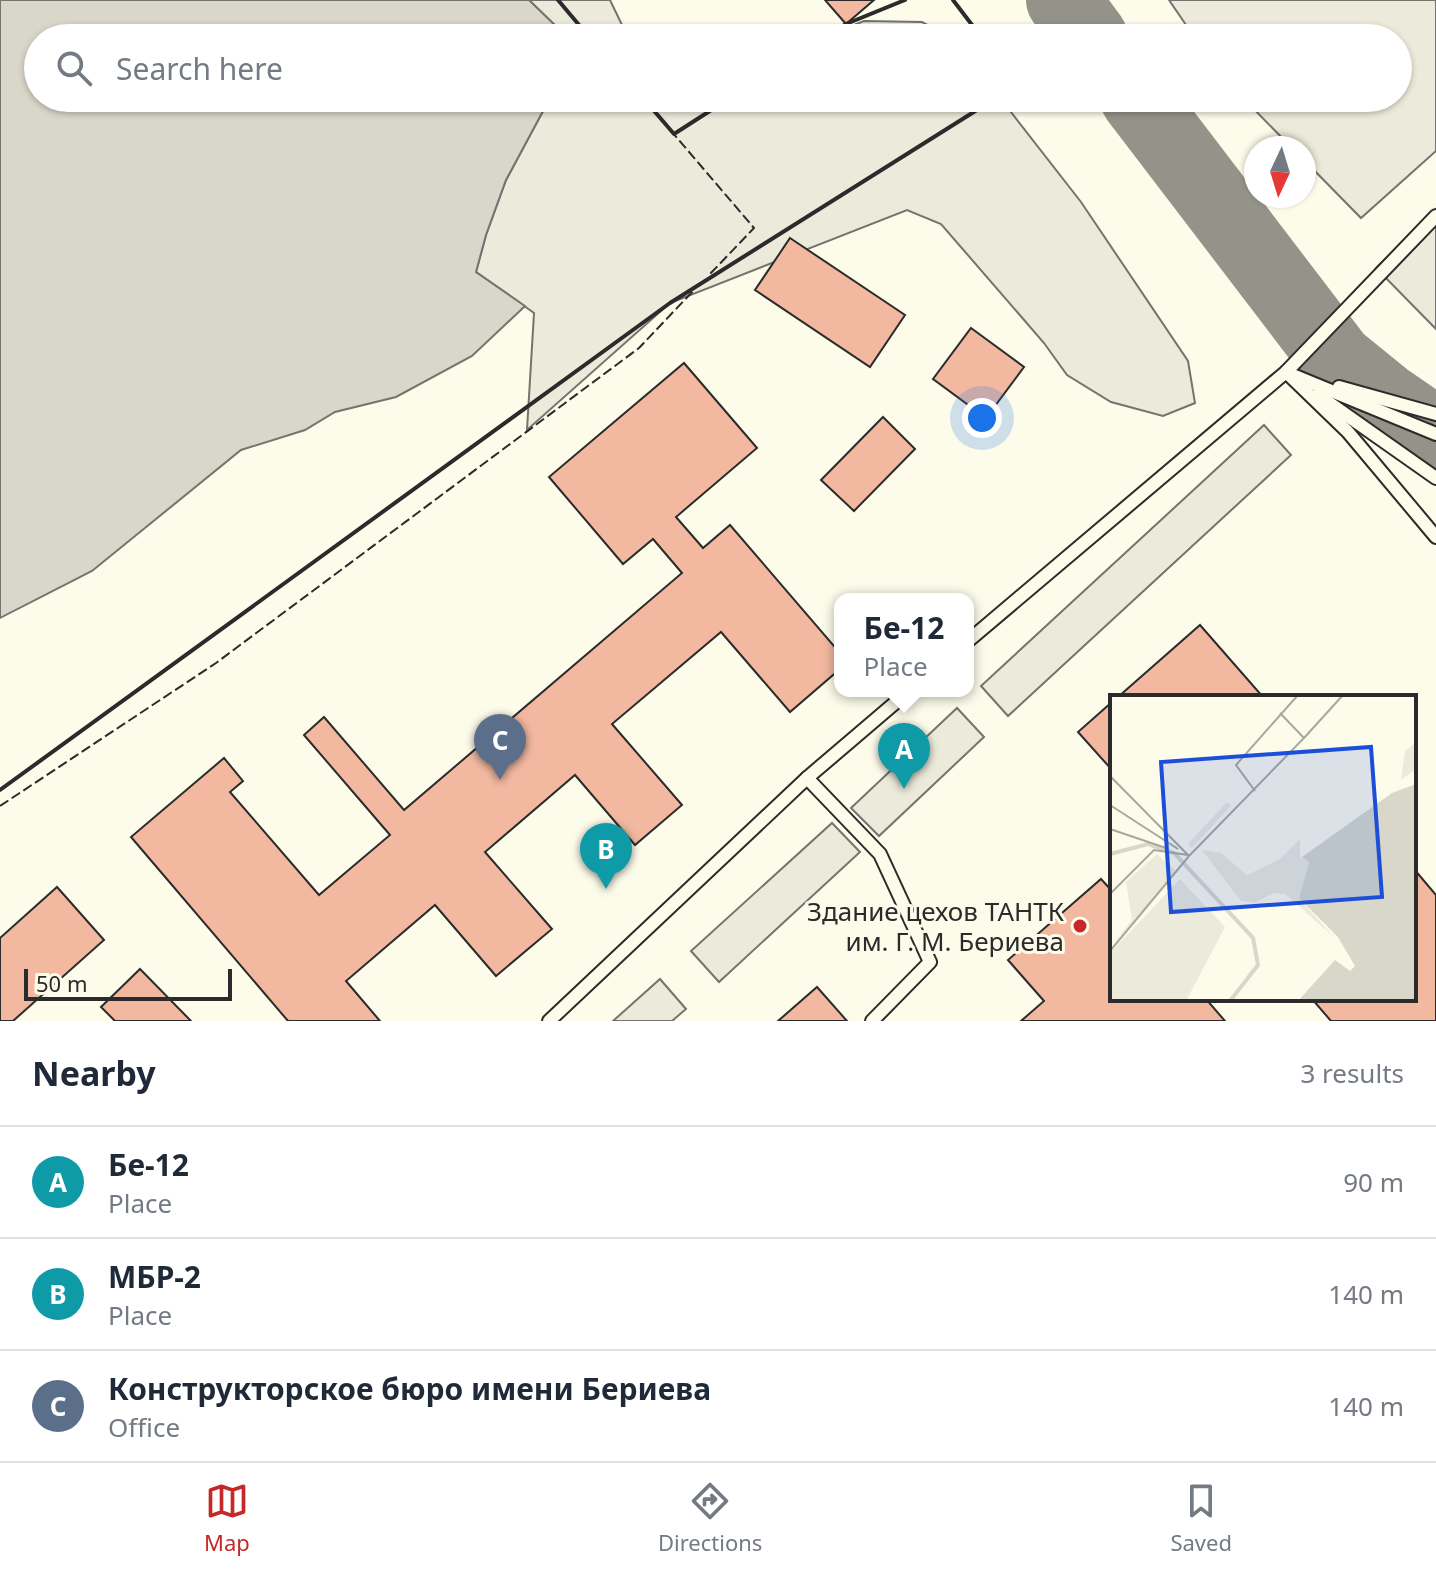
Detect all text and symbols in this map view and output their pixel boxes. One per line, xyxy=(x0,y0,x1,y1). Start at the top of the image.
search box xyxy=(24,24,1412,112)
icon: search xyxy=(52,46,96,90)
text: Search here xyxy=(116,48,283,89)
north arrow xyxy=(1244,136,1316,208)
your location xyxy=(962,398,1002,438)
popup xyxy=(834,593,974,697)
text: Бе-12 xyxy=(864,607,944,648)
text: Place xyxy=(864,648,928,684)
inset map xyxy=(1110,695,1416,1001)
pin: C xyxy=(474,714,526,780)
pin: A xyxy=(878,723,930,789)
pin: B xyxy=(580,823,632,889)
place label: Здание цехов ТАНТК им. Г. М. Бериева xyxy=(807,893,1064,959)
marker: Здание цехов ТАНТК им. Г. М. Бериева xyxy=(1071,917,1089,935)
scale bar xyxy=(24,965,232,1001)
text: 50 m xyxy=(36,968,87,998)
text: Nearby xyxy=(32,1050,156,1096)
text: 3 results xyxy=(1300,1055,1404,1091)
text: Бе-12 xyxy=(108,1144,189,1185)
text: A xyxy=(49,1164,67,1200)
text: 90 m xyxy=(1343,1164,1404,1200)
text: Place xyxy=(108,1185,172,1221)
text: МБР-2 xyxy=(108,1256,201,1297)
text: B xyxy=(49,1276,67,1312)
text: 140 m xyxy=(1328,1276,1404,1312)
text: Place xyxy=(108,1297,172,1333)
text: Конструкторское бюро имени Бериева xyxy=(108,1368,711,1409)
text: C xyxy=(50,1388,66,1424)
text: 140 m xyxy=(1328,1388,1404,1424)
text: Office xyxy=(108,1409,180,1445)
tab: Map xyxy=(204,1479,250,1557)
tab: Directions xyxy=(658,1479,762,1557)
tab: Saved xyxy=(1170,1479,1232,1557)

